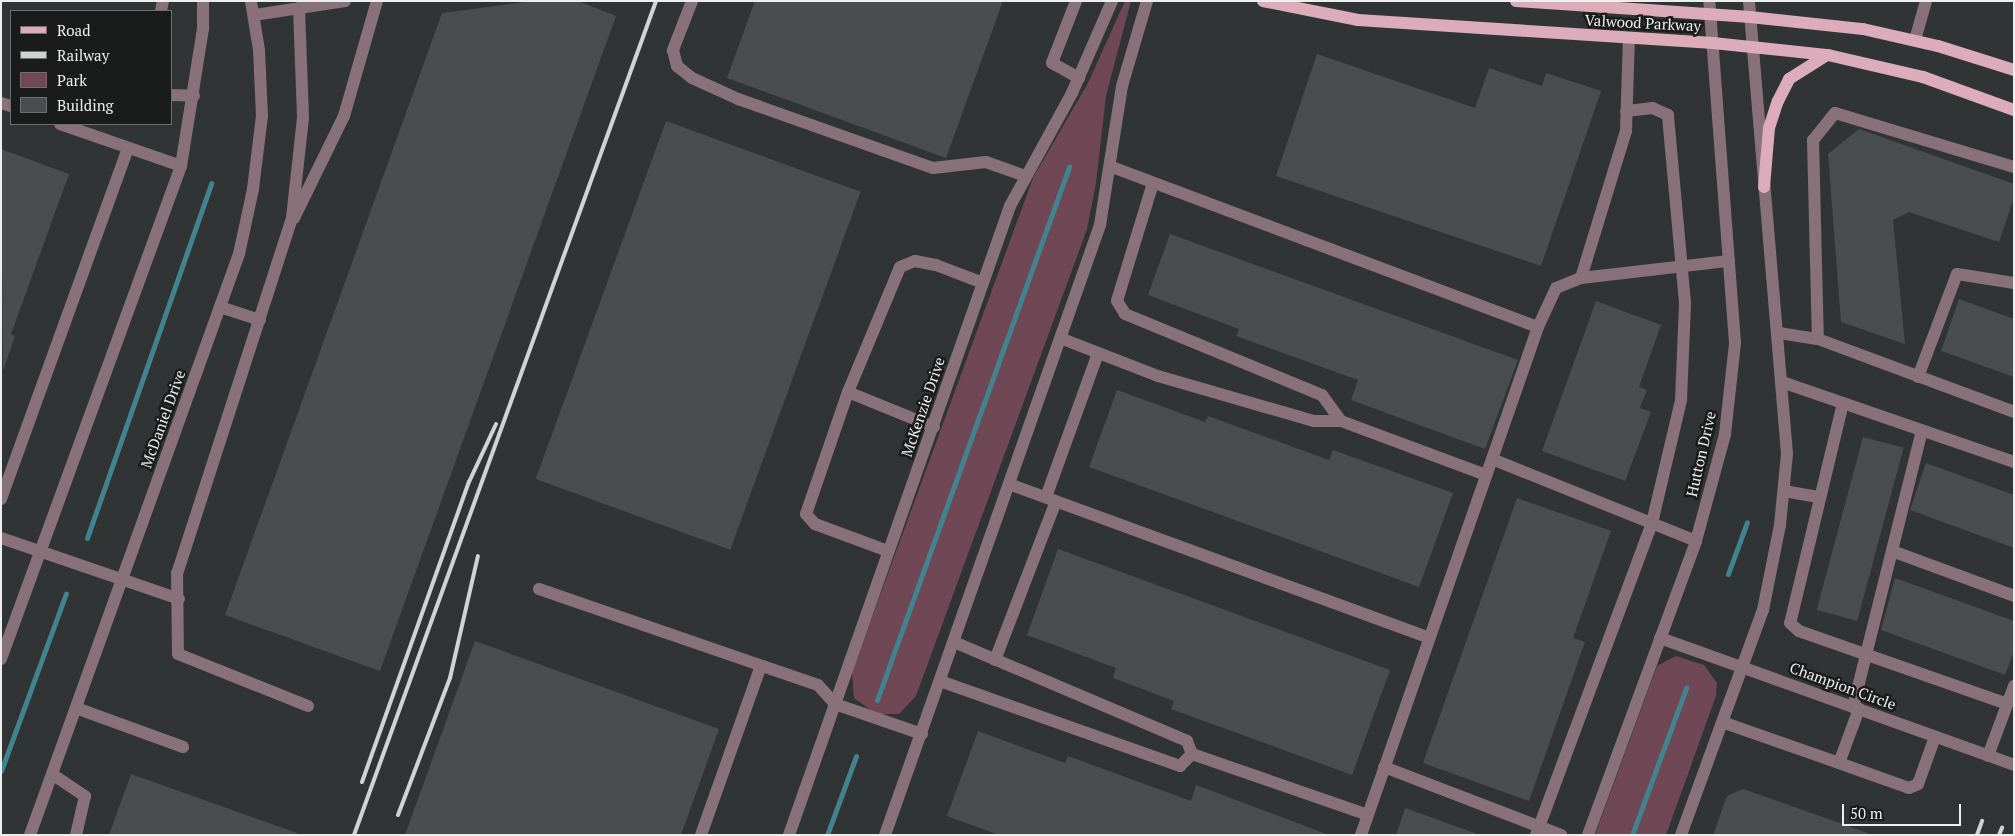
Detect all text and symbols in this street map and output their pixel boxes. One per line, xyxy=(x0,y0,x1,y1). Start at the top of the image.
legend xyxy=(10,10,172,125)
street label: Valwood Parkway xyxy=(1584,11,1702,35)
text: Road xyxy=(57,20,90,40)
text: Railway xyxy=(57,45,109,65)
text: Park xyxy=(57,70,87,90)
text: Building xyxy=(57,95,114,115)
street label: McKenzie Drive xyxy=(898,355,948,459)
street label: McDaniel Drive xyxy=(137,367,189,471)
street label: Hutton Drive xyxy=(1682,409,1720,499)
street label: Champion Circle xyxy=(1787,658,1899,714)
scale bar xyxy=(1845,794,1964,826)
text: 50 m xyxy=(1850,803,1883,823)

